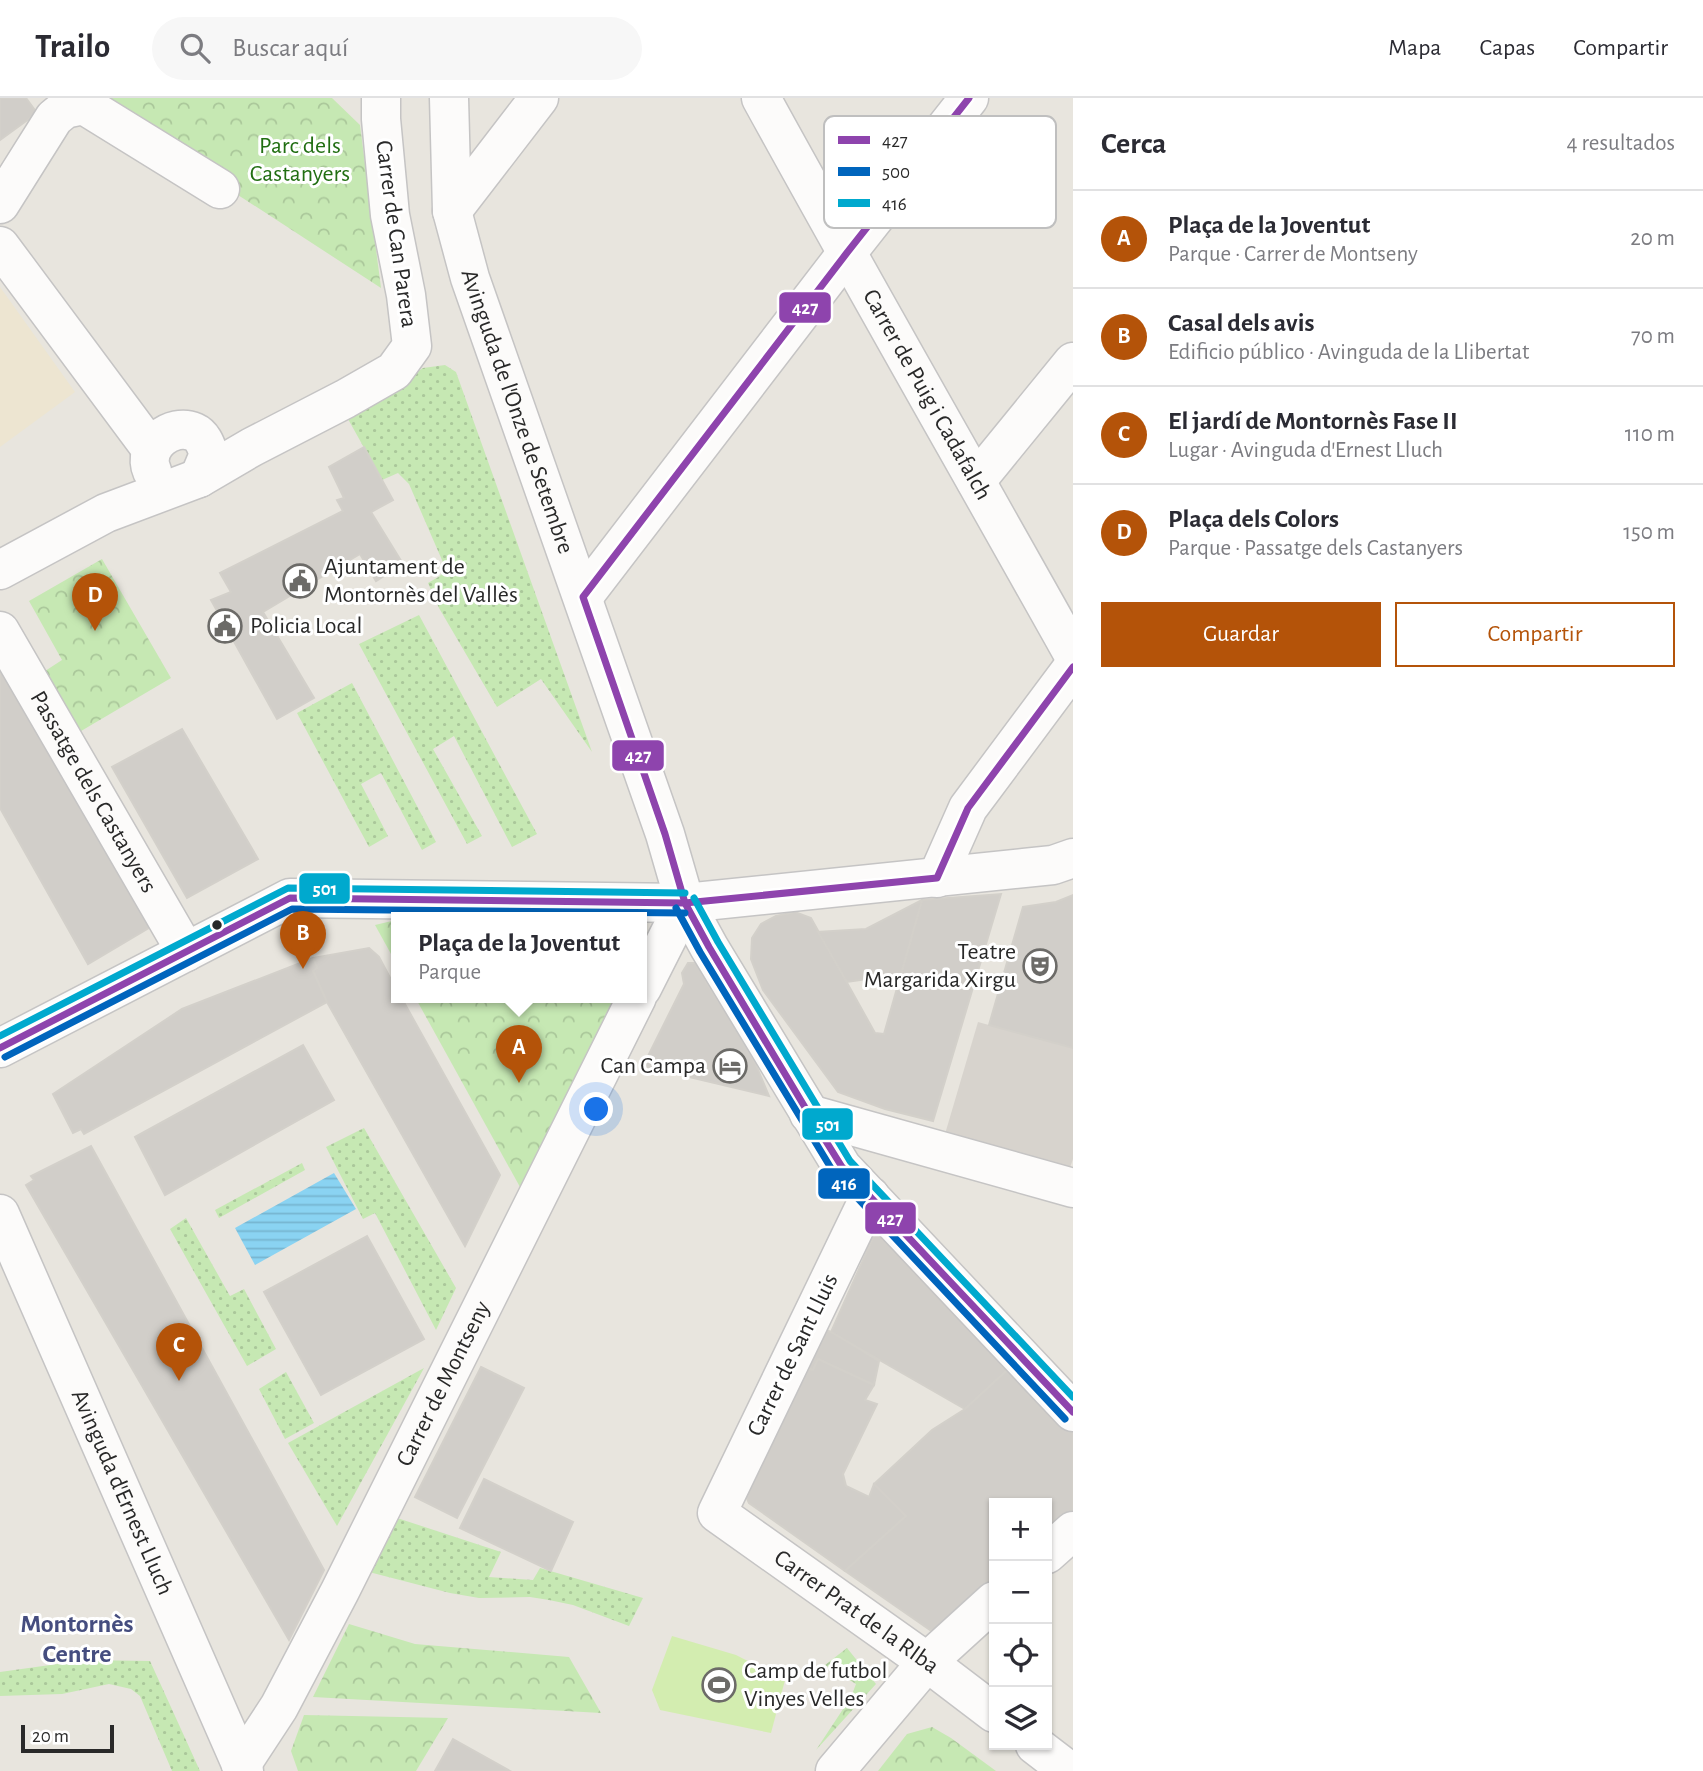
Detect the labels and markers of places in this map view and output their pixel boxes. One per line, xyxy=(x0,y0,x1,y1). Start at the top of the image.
place label: Ajuntament de Montornès del Vallès xyxy=(324,555,518,607)
public building icon: Ajuntament de Montornès del Vallès xyxy=(281,562,319,600)
pin: D xyxy=(72,573,118,631)
public building icon: Policia Local xyxy=(206,607,244,645)
place label: Policia Local xyxy=(250,614,363,638)
pin: B xyxy=(280,911,326,969)
unlabelled marker xyxy=(210,918,224,932)
place label: Teatre Margarida Xirgu xyxy=(864,940,1016,992)
theatre icon: Teatre Margarida Xirgu xyxy=(1021,947,1059,985)
pin: A xyxy=(496,1025,542,1083)
hotel icon: Can Campa xyxy=(711,1047,749,1085)
place label: Can Campa xyxy=(600,1054,706,1078)
pin: C xyxy=(156,1323,202,1381)
place label: Camp de futbol Vinyes Velles xyxy=(744,1659,887,1711)
sports icon: Camp de futbol Vinyes Velles xyxy=(700,1666,738,1704)

